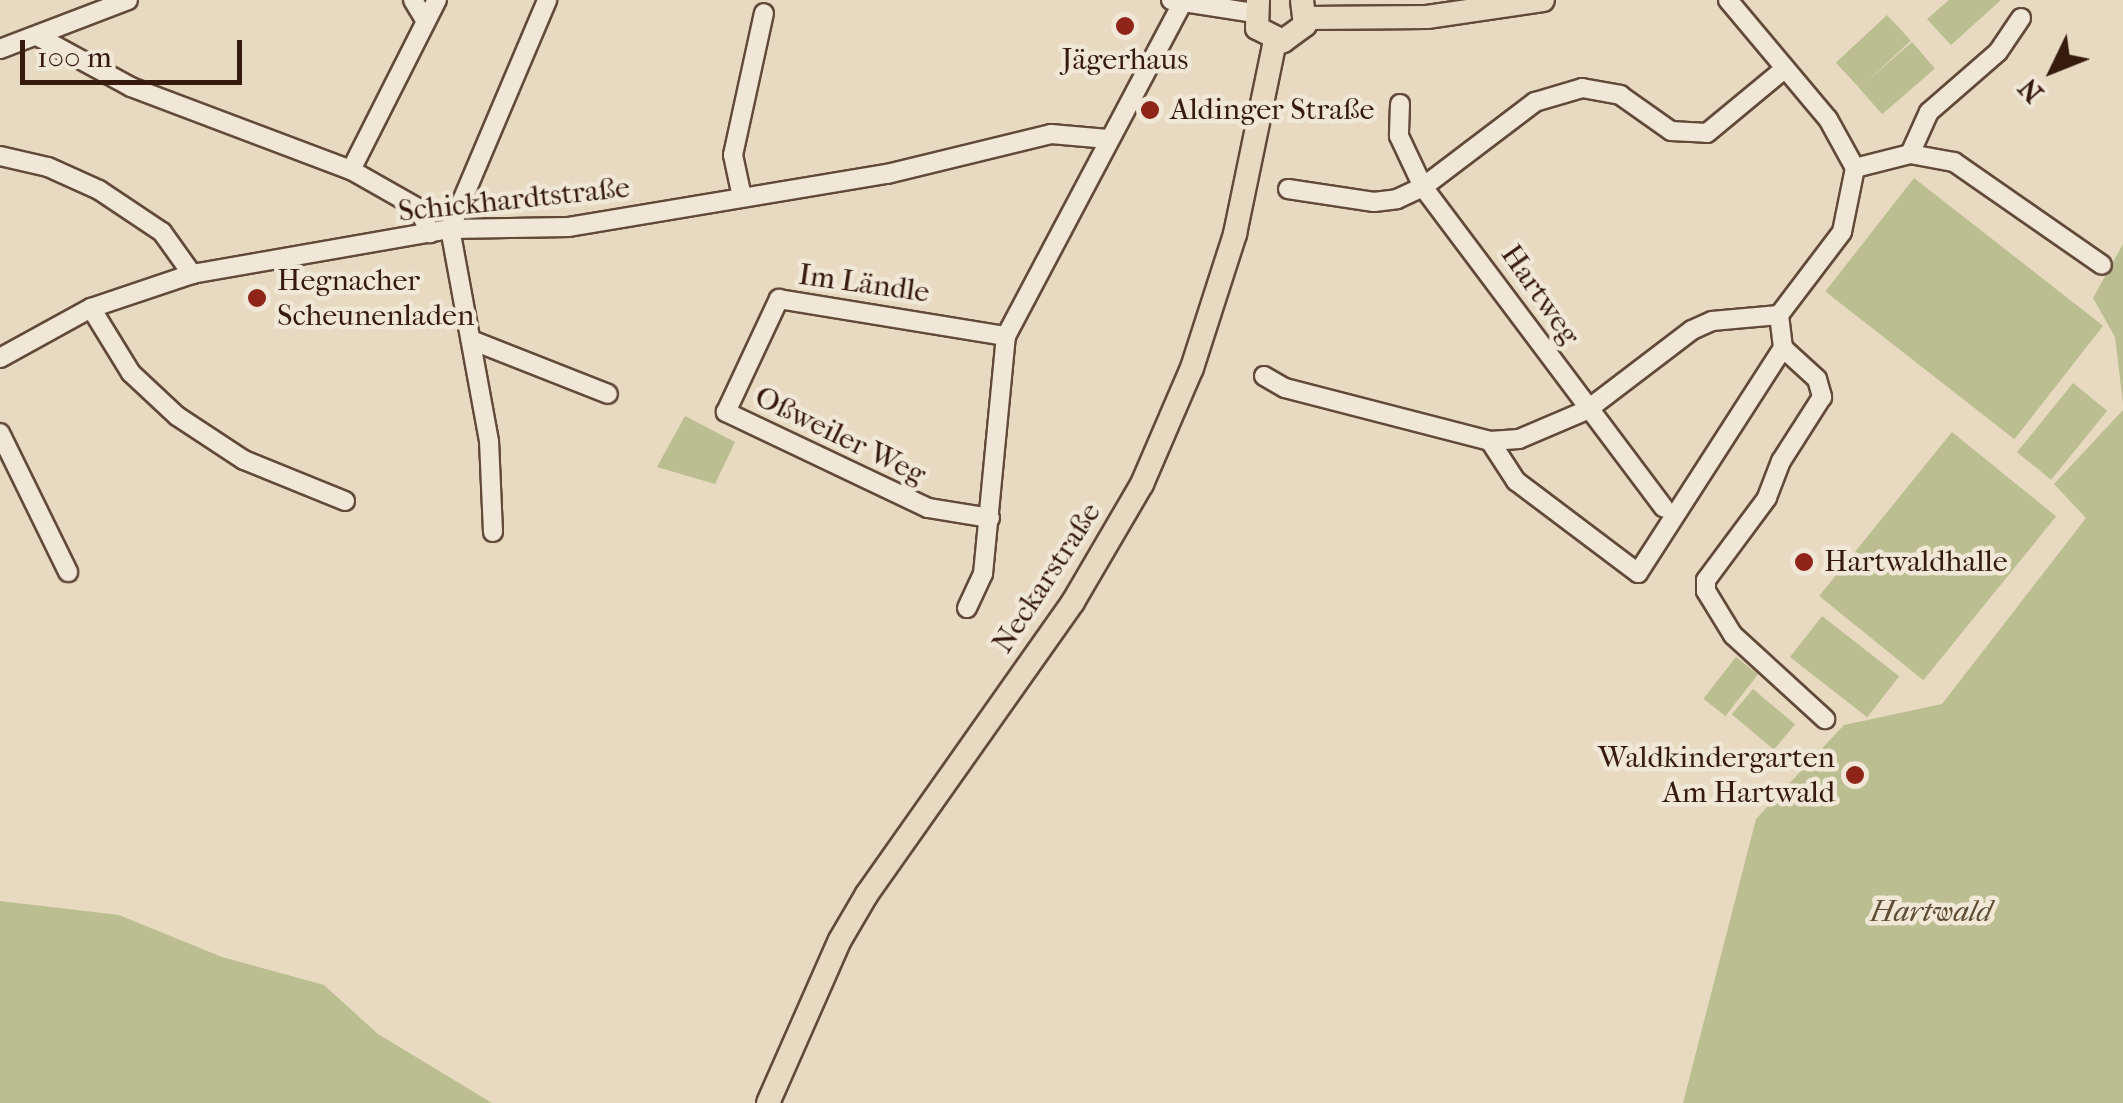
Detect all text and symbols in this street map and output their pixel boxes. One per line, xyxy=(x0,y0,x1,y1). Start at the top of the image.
marker: Jägerhaus xyxy=(1114,15,1136,37)
scale bar xyxy=(25,20,248,82)
north arrow xyxy=(2003,20,2103,120)
text: 100 m xyxy=(37,40,112,75)
place label: Jägerhaus xyxy=(1062,42,1188,78)
text: N xyxy=(2011,72,2050,110)
place label: Aldinger Straße xyxy=(1170,92,1374,128)
marker: Aldinger Straße xyxy=(1139,99,1161,121)
street label: Schickhardtstraße xyxy=(396,170,632,230)
street label: Hartweg xyxy=(1493,238,1587,352)
street label: Im Ländle xyxy=(796,257,932,311)
place label: Hegnacher Scheunenladen xyxy=(277,263,474,334)
marker: Hegnacher Scheunenladen xyxy=(246,287,268,309)
street label: Oßweiler Weg xyxy=(749,379,931,493)
street label: Neckarstraße xyxy=(985,496,1109,660)
place label: Hartwaldhalle xyxy=(1824,544,2007,580)
marker: Hartwaldhalle xyxy=(1793,551,1815,573)
place label: Waldkindergarten Am Hartwald xyxy=(1598,740,1835,810)
marker: Waldkindergarten Am Hartwald xyxy=(1844,764,1866,786)
park label: Hartwald xyxy=(1870,894,1992,930)

